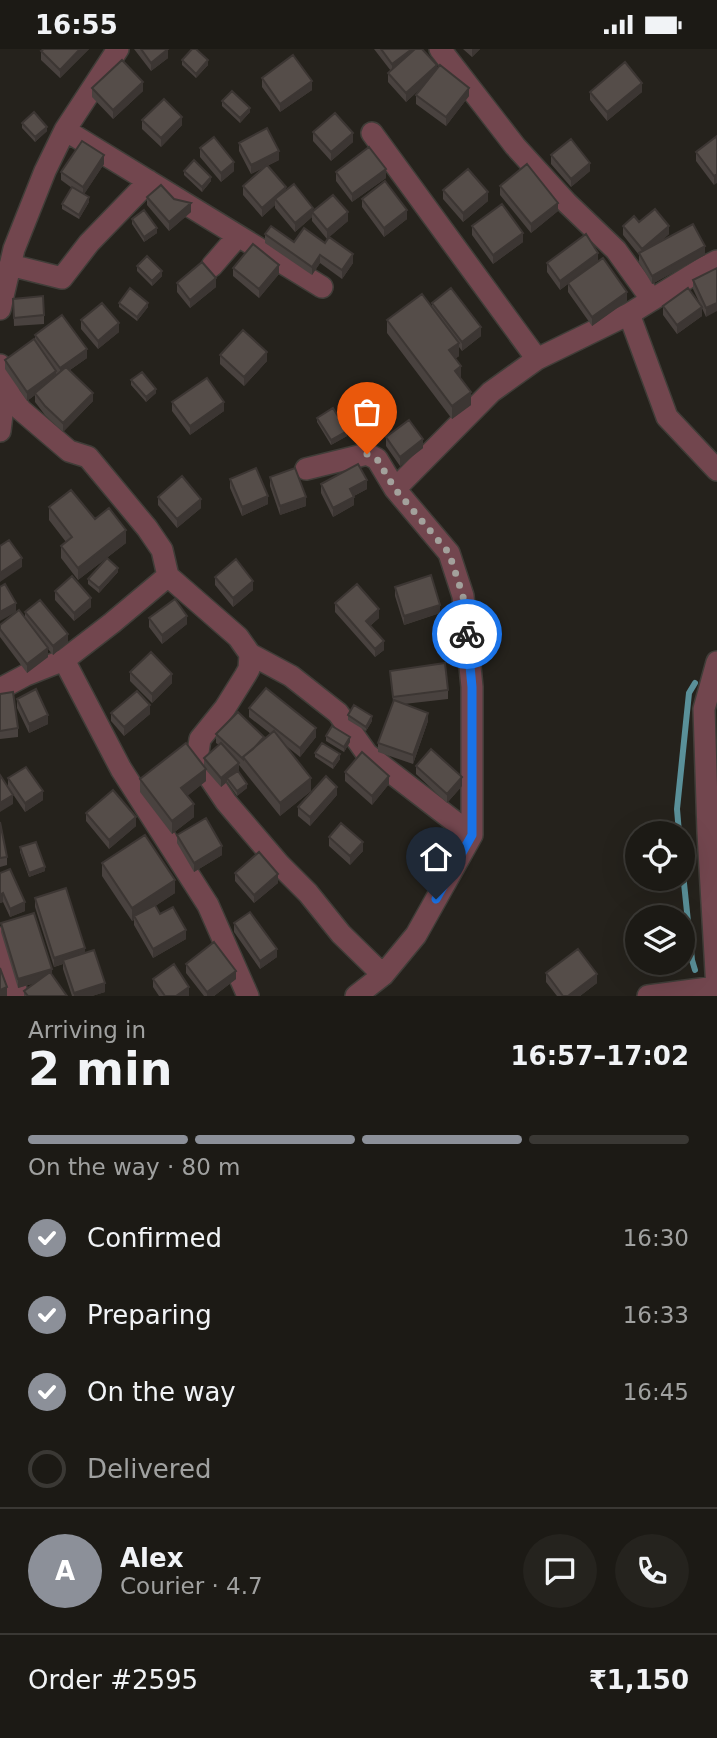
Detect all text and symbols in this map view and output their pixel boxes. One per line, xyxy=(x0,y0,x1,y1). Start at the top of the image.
text: 16:55 xyxy=(35,10,118,40)
pin xyxy=(337,382,397,454)
icon: bag xyxy=(348,393,386,431)
courier xyxy=(432,599,502,669)
icon: bike xyxy=(448,615,486,653)
map controls xyxy=(625,821,695,975)
button: locate xyxy=(625,821,695,891)
pin xyxy=(406,827,466,899)
icon: home xyxy=(417,838,455,876)
button: layers xyxy=(625,905,695,975)
text: Arriving in xyxy=(28,1017,146,1043)
text: 16:57–17:02 xyxy=(510,1041,689,1071)
text: 2 min xyxy=(28,1042,172,1096)
text: On the way · 80 m xyxy=(28,1154,240,1180)
icon: check xyxy=(28,1219,66,1257)
text: Confirmed xyxy=(87,1223,222,1253)
text: 16:30 xyxy=(623,1225,689,1251)
icon: check xyxy=(28,1296,66,1334)
text: Preparing xyxy=(87,1300,212,1330)
text: 16:33 xyxy=(623,1302,689,1328)
icon: check xyxy=(28,1373,66,1411)
text: On the way xyxy=(87,1377,236,1407)
text: 16:45 xyxy=(623,1379,689,1405)
text: Delivered xyxy=(87,1454,211,1484)
button: chat xyxy=(523,1534,597,1608)
button: phone xyxy=(615,1534,689,1608)
text: Alex xyxy=(120,1543,183,1573)
text: A xyxy=(55,1556,75,1586)
text: Courier · 4.7 xyxy=(120,1573,263,1599)
text: Order #2595 xyxy=(28,1665,198,1695)
text: ₹1,150 xyxy=(589,1665,689,1695)

